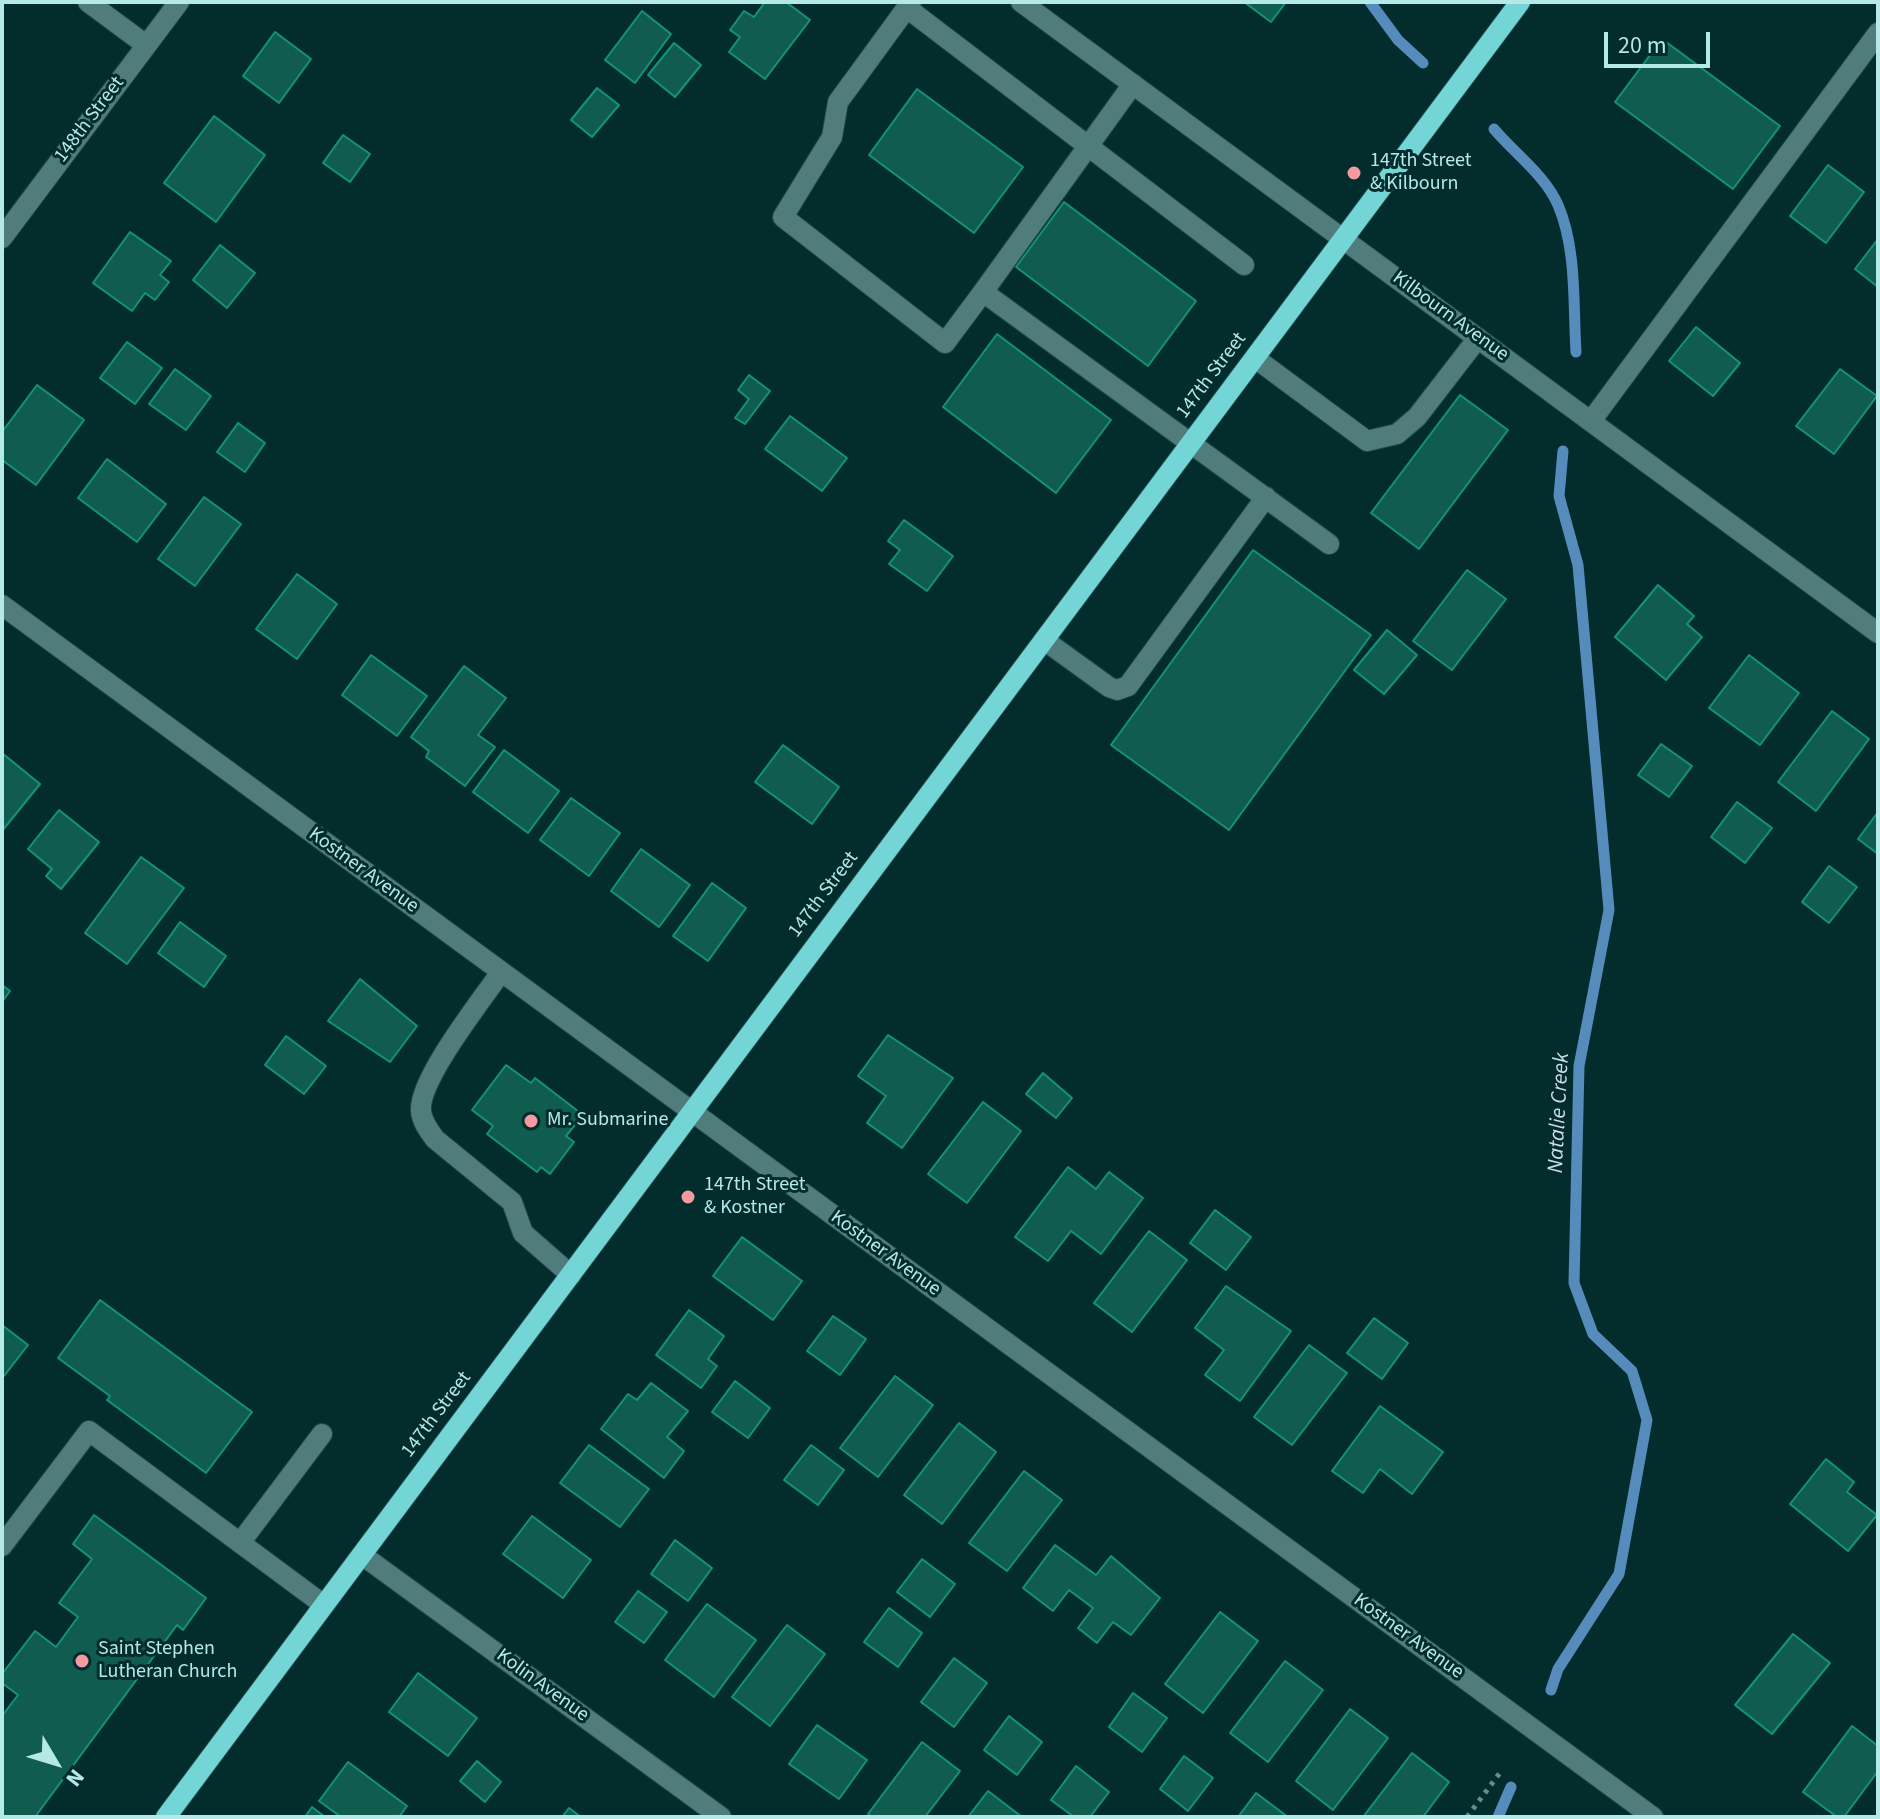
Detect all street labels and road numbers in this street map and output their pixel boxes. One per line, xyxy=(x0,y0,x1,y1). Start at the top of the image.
street label: 148th Street xyxy=(50,72,130,168)
street label: Kilbourn Avenue xyxy=(1387,267,1513,367)
street label: 147th Street xyxy=(1172,328,1252,424)
street label: Kostner Avenue xyxy=(303,823,423,919)
street label: 147th Street xyxy=(784,847,864,943)
street label: Kostner Avenue xyxy=(825,1206,945,1302)
street label: 147th Street xyxy=(397,1367,477,1463)
street label: Kostner Avenue xyxy=(1348,1589,1468,1685)
street label: Kolin Avenue xyxy=(491,1644,593,1728)

